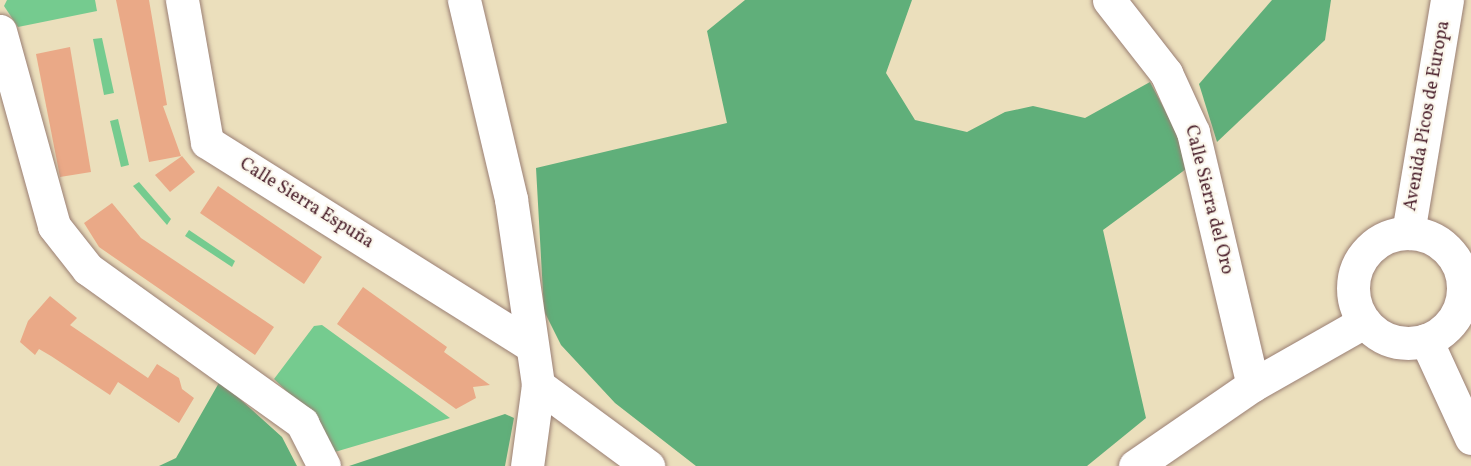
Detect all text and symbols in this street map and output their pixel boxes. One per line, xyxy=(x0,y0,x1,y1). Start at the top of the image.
street label: Avenida Picos de Europa xyxy=(1401,19,1455,213)
street label: Calle Sierra del Oro xyxy=(1179,123,1237,277)
street label: Calle Sierra Espuña xyxy=(235,154,377,254)

